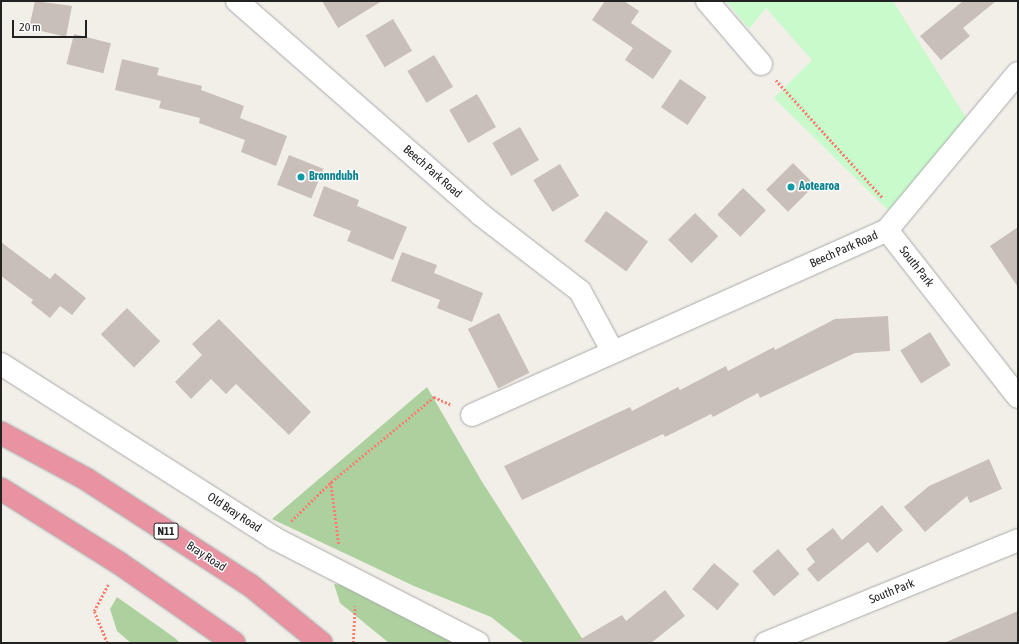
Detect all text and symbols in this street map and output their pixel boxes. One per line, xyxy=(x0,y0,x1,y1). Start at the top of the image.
scale bar xyxy=(14,12,89,38)
text: 20 m xyxy=(19,20,41,34)
street label: Beech Park Road xyxy=(400,143,464,201)
place label: Bronndubh xyxy=(309,170,358,184)
marker: Bronndubh xyxy=(296,172,306,182)
place label: Aotearoa xyxy=(799,180,840,194)
marker: Aotearoa xyxy=(786,182,796,192)
street label: Beech Park Road xyxy=(808,229,880,271)
street label: South Park xyxy=(896,244,936,290)
street label: Old Bray Road xyxy=(204,490,264,536)
road number: N11 xyxy=(153,522,179,540)
street label: Bray Road xyxy=(184,539,228,575)
street label: South Park xyxy=(867,576,917,608)

